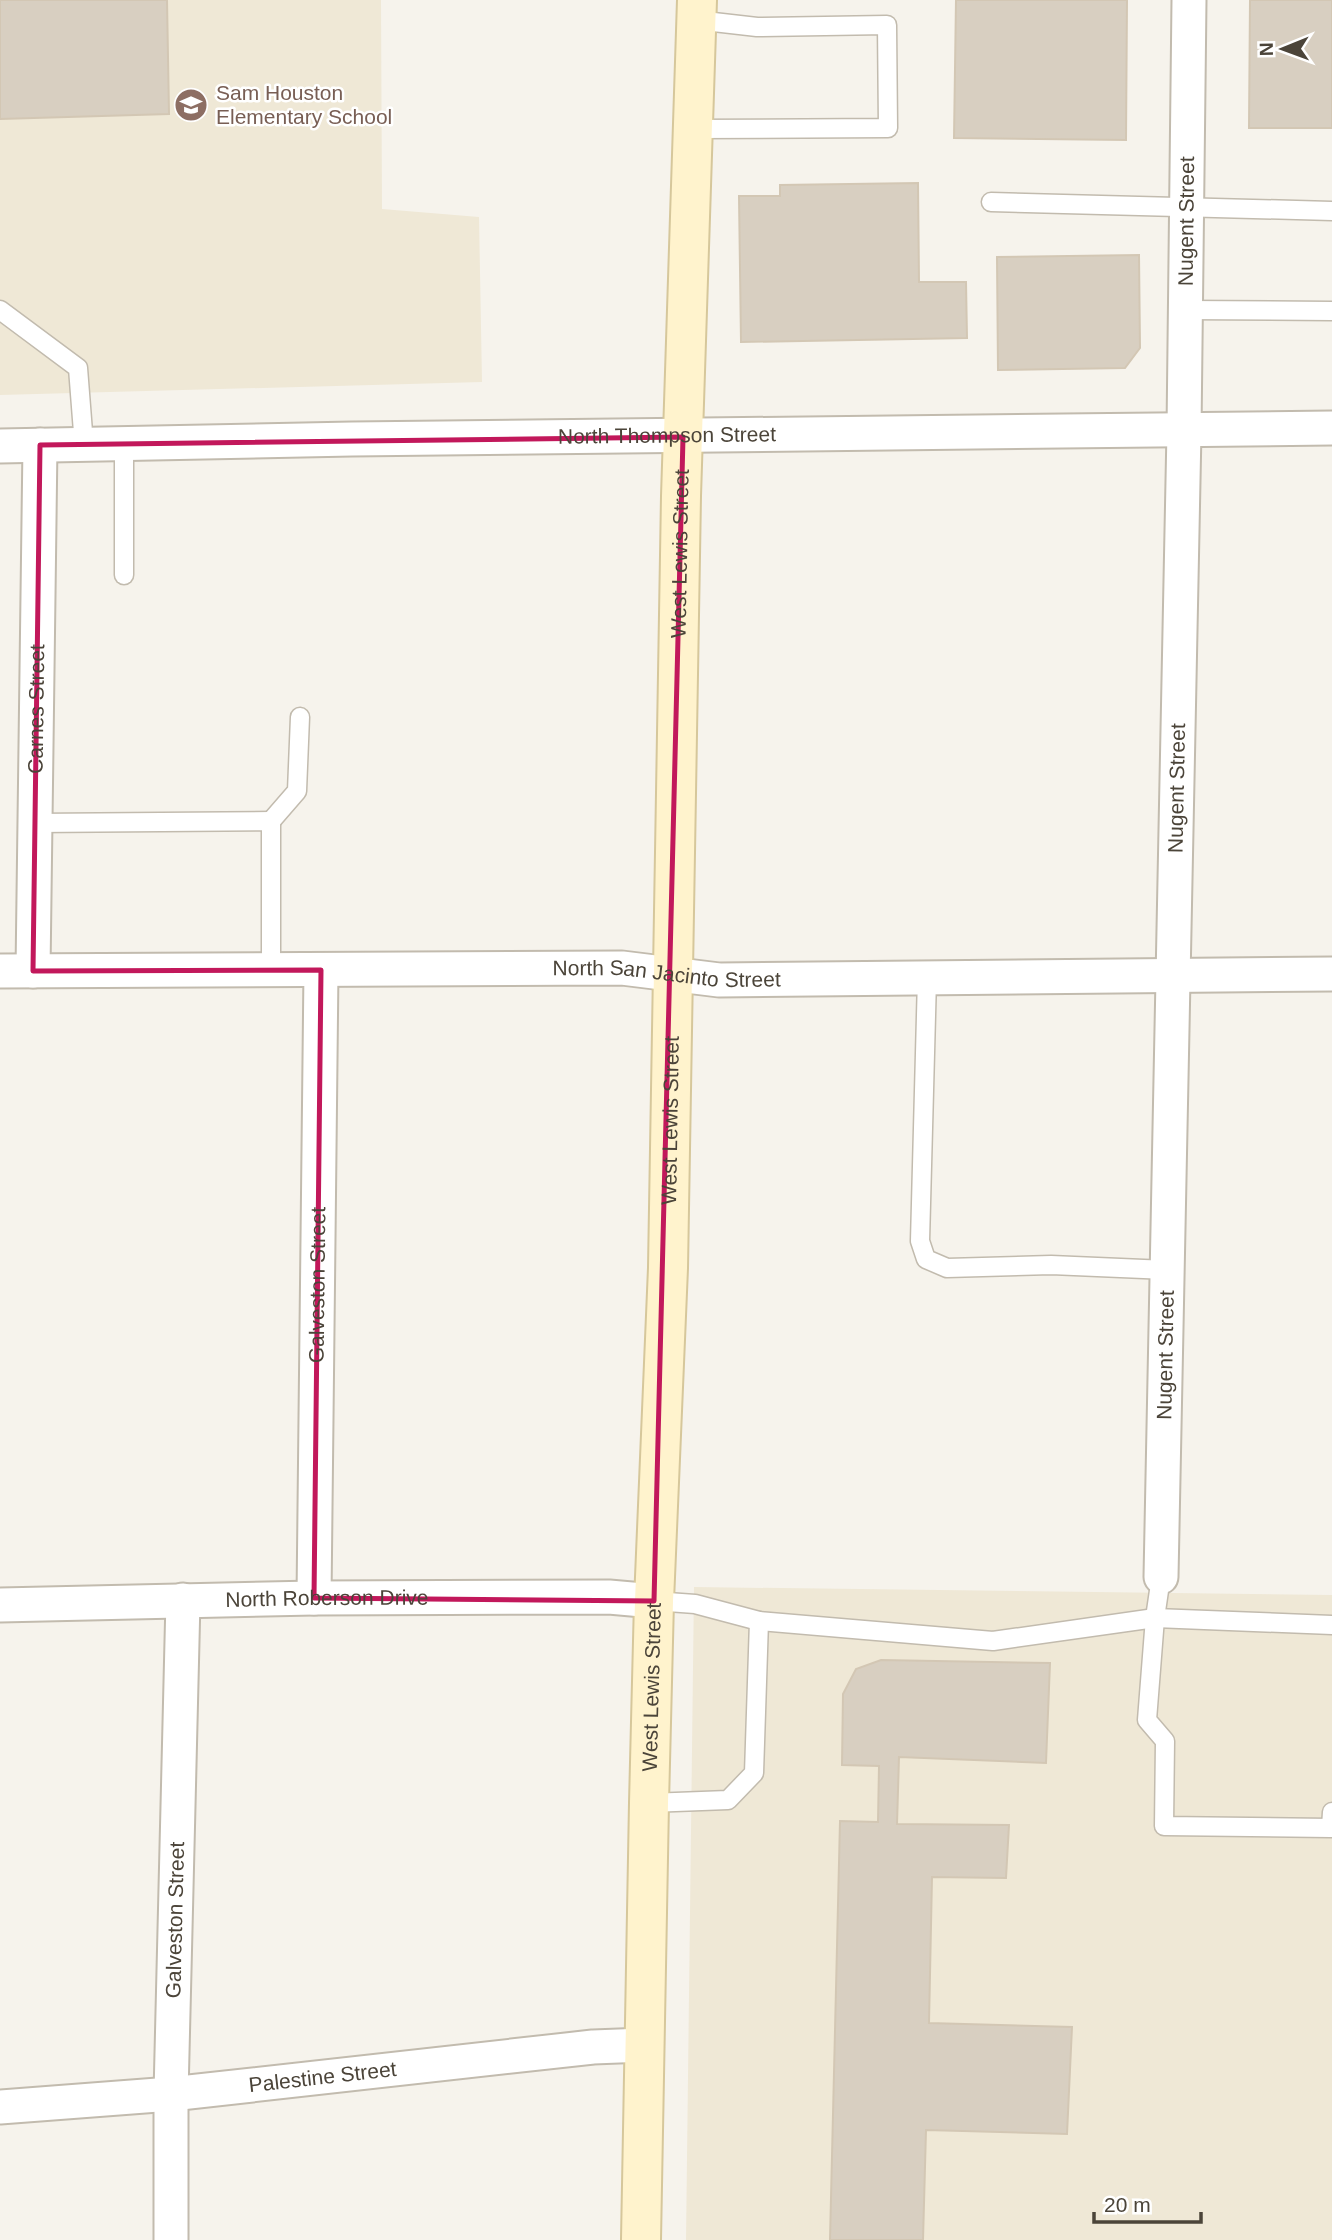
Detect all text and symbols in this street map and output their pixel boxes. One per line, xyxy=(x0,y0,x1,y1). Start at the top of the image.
north arrow xyxy=(1248,14,1318,84)
text: N xyxy=(1256,42,1277,56)
place label: Sam Houston Elementary School xyxy=(216,81,392,128)
school or university icon: Sam Houston Elementary School xyxy=(172,86,210,124)
street label: Nugent Street xyxy=(1174,156,1198,286)
street label: North Thompson Street xyxy=(558,422,776,448)
street label: West Lewis Street xyxy=(667,469,693,638)
street label: Carnes Street xyxy=(24,644,48,774)
street label: Nugent Street xyxy=(1164,723,1189,853)
street label: North San Jacinto Street xyxy=(552,956,781,991)
street label: West Lewis Street xyxy=(657,1036,683,1205)
street label: Galveston Street xyxy=(305,1206,329,1363)
street label: Nugent Street xyxy=(1152,1290,1178,1420)
street label: North Roberson Drive xyxy=(225,1586,429,1611)
street label: West Lewis Street xyxy=(638,1602,665,1772)
street label: Galveston Street xyxy=(161,1841,188,1999)
street label: Palestine Street xyxy=(248,2057,398,2096)
scale bar xyxy=(1094,2180,1201,2224)
text: 20 m xyxy=(1104,2193,1151,2216)

